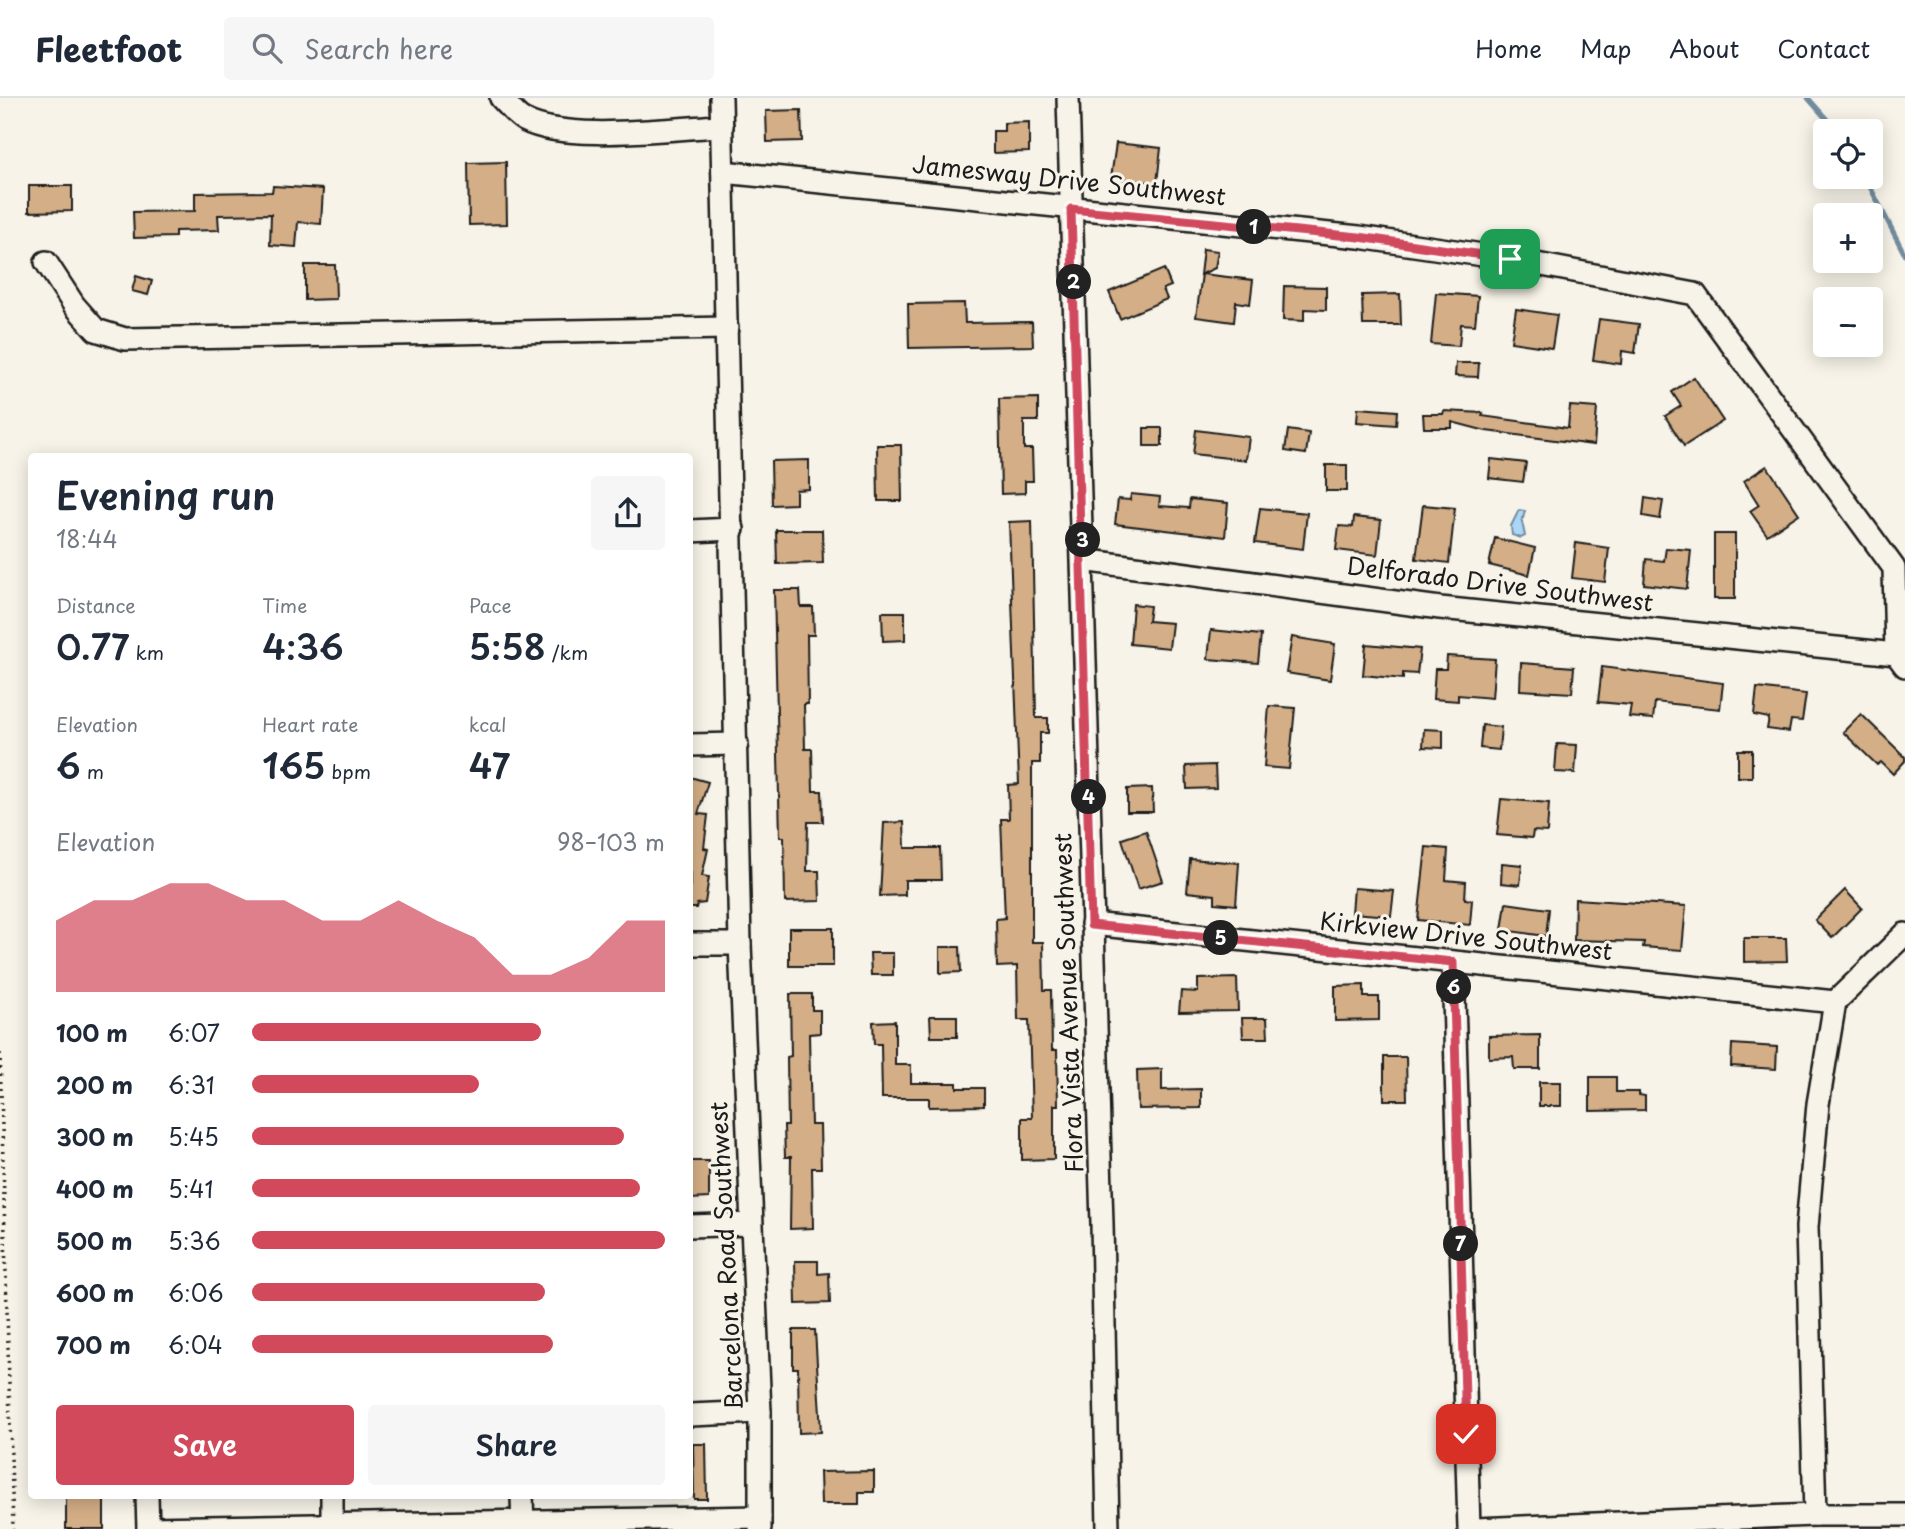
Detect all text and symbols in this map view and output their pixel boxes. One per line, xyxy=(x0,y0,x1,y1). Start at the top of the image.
search box xyxy=(224,17,714,80)
text: Fleetfoot xyxy=(35,23,182,73)
icon: search xyxy=(248,29,286,67)
text: Search here xyxy=(304,29,453,68)
text: Home xyxy=(1475,30,1542,66)
text: Map xyxy=(1580,30,1631,66)
text: About xyxy=(1669,30,1739,66)
text: Contact xyxy=(1777,30,1870,66)
map controls xyxy=(1813,119,1883,357)
button: locate xyxy=(1813,119,1883,189)
street label: Jamesway Drive Southwest xyxy=(911,145,1228,213)
button: + xyxy=(1813,203,1883,273)
pin: 1 xyxy=(1236,209,1272,244)
text: 1 xyxy=(1249,212,1258,240)
pin xyxy=(1480,229,1540,289)
icon: arrive xyxy=(1491,240,1529,278)
pin: 2 xyxy=(1056,264,1092,300)
text: 2 xyxy=(1067,267,1080,295)
button: − xyxy=(1813,287,1883,357)
text: Evening run xyxy=(56,466,275,523)
button: share xyxy=(591,476,665,550)
text: 18:44 xyxy=(56,521,118,556)
pin: 3 xyxy=(1066,522,1100,558)
text: 3 xyxy=(1076,525,1089,553)
street label: Delforado Drive Southwest xyxy=(1345,546,1655,620)
text: Distance xyxy=(56,591,136,619)
text: Time xyxy=(262,591,307,619)
text: Pace xyxy=(469,591,512,619)
text: 0.77 xyxy=(56,619,129,672)
text: 4:36 xyxy=(262,619,344,672)
text: 5:58 xyxy=(469,619,546,672)
text: km xyxy=(129,638,164,666)
text: /km xyxy=(546,638,588,666)
text: Elevation xyxy=(56,710,138,738)
text: Heart rate xyxy=(262,710,358,738)
text: kcal xyxy=(469,710,507,738)
text: 6 xyxy=(56,738,81,791)
text: 165 xyxy=(262,738,325,791)
text: 47 xyxy=(469,738,510,791)
text: m xyxy=(81,757,104,785)
text: bpm xyxy=(325,757,371,785)
pin: 4 xyxy=(1072,780,1106,814)
text: 4 xyxy=(1082,782,1095,810)
text: Elevation xyxy=(56,824,155,859)
text: 98–103 m xyxy=(557,824,665,859)
street label: Flora Vista Avenue Southwest xyxy=(1043,832,1091,1174)
street label: Kirkview Drive Southwest xyxy=(1318,902,1614,968)
pin: 5 xyxy=(1204,920,1238,956)
text: 5 xyxy=(1214,923,1227,951)
pin: 6 xyxy=(1436,970,1472,1004)
text: 6 xyxy=(1447,972,1460,1000)
text: 100 m xyxy=(56,1015,128,1050)
text: 6:07 xyxy=(168,1015,220,1050)
text: 200 m xyxy=(56,1067,133,1102)
text: 6:31 xyxy=(168,1067,215,1102)
street label: Barcelona Road Southwest xyxy=(699,1101,751,1412)
text: 300 m xyxy=(56,1119,134,1154)
text: 5:45 xyxy=(168,1119,219,1154)
text: 400 m xyxy=(56,1171,134,1206)
text: 5:41 xyxy=(168,1171,214,1206)
text: 500 m xyxy=(56,1223,133,1258)
text: 5:36 xyxy=(168,1223,221,1258)
pin: 7 xyxy=(1444,1226,1478,1262)
text: 7 xyxy=(1455,1229,1466,1257)
text: 600 m xyxy=(56,1275,134,1310)
text: 6:06 xyxy=(168,1275,224,1310)
text: 700 m xyxy=(56,1327,131,1362)
text: 6:04 xyxy=(168,1327,223,1362)
pin xyxy=(1436,1404,1496,1464)
button: Save xyxy=(56,1405,354,1485)
button: Share xyxy=(368,1405,665,1485)
icon: check xyxy=(1447,1415,1485,1453)

